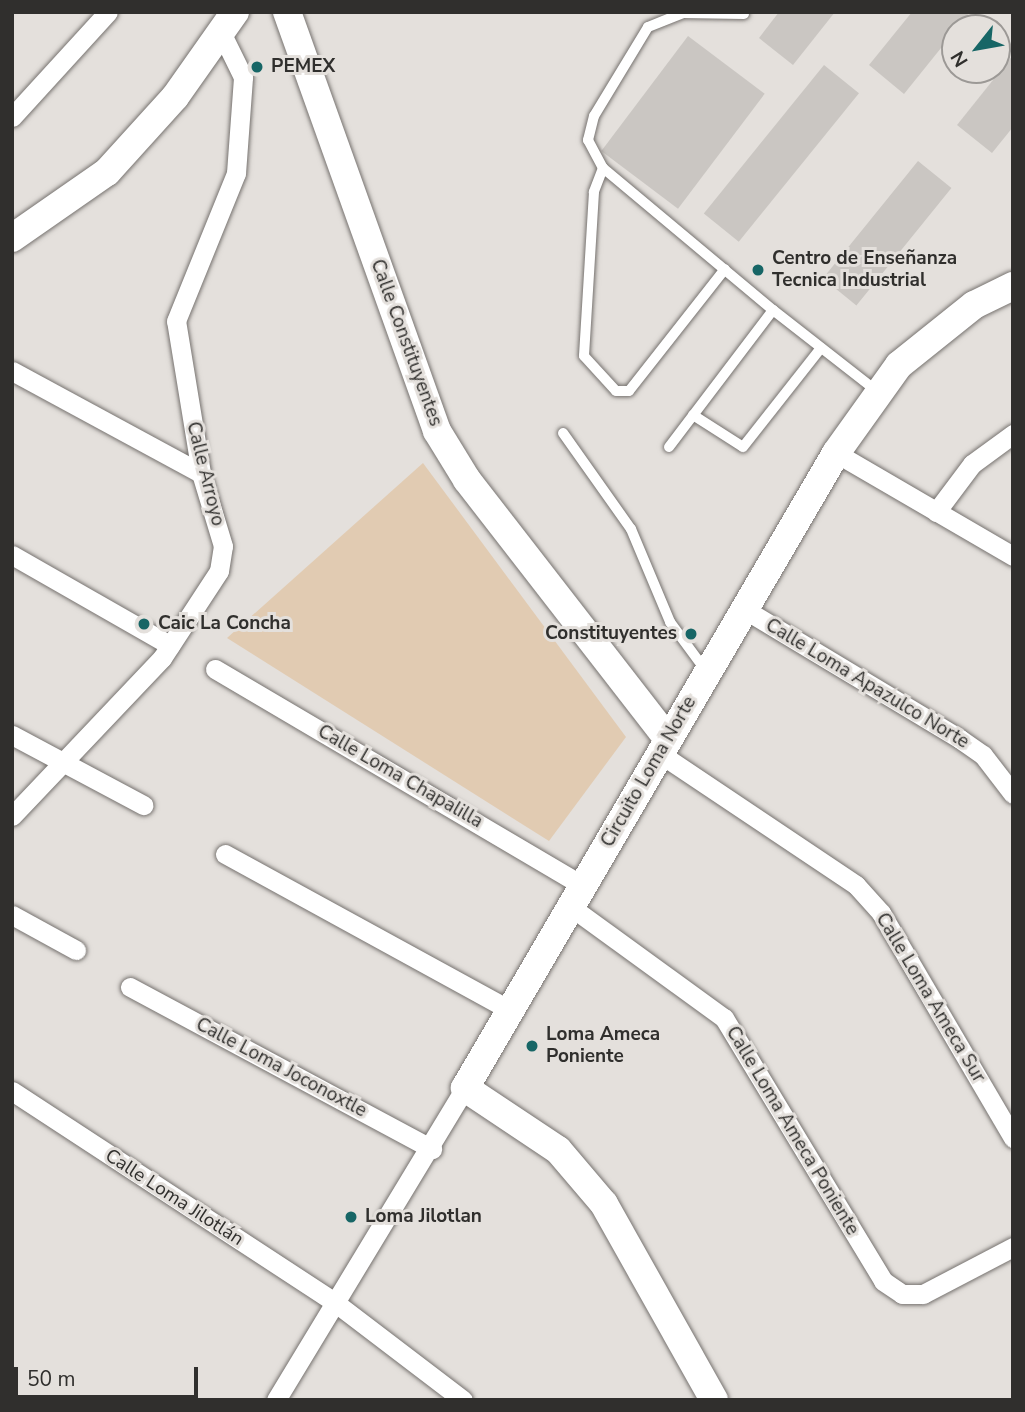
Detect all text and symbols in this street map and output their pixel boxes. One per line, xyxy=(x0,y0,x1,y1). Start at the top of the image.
north arrow xyxy=(941,14,1011,84)
text: N xyxy=(945,46,975,72)
place label: PEMEX xyxy=(271,56,335,78)
marker: PEMEX xyxy=(249,59,265,75)
place label: Centro de Enseñanza Tecnica Industrial xyxy=(772,248,957,292)
street label: Calle Constituyentes xyxy=(365,256,447,430)
marker: Centro de Enseñanza Tecnica Industrial xyxy=(750,262,766,278)
street label: Calle Arroyo xyxy=(181,420,229,528)
place label: Caic La Concha xyxy=(158,613,291,635)
street label: Calle Loma Apazulco Norte xyxy=(761,614,973,754)
marker: Caic La Concha xyxy=(136,616,152,632)
place label: Constituyentes xyxy=(545,623,677,645)
marker: Constituyentes xyxy=(683,626,699,642)
street label: Circuito Loma Norte xyxy=(597,693,701,851)
street label: Calle Loma Chapalilla xyxy=(313,720,487,834)
street label: Calle Loma Ameca Sur xyxy=(870,909,990,1087)
street label: Calle Loma Joconoxtle xyxy=(192,1013,370,1123)
street label: Calle Loma Ameca Poniente xyxy=(721,1022,863,1240)
place label: Loma Ameca Poniente xyxy=(546,1024,660,1068)
marker: Loma Ameca Poniente xyxy=(524,1038,540,1054)
street label: Calle Loma Jilotlán xyxy=(101,1145,247,1251)
place label: Loma Jilotlan xyxy=(365,1206,482,1228)
marker: Loma Jilotlan xyxy=(343,1209,359,1225)
scale bar xyxy=(18,1352,201,1396)
text: 50 m xyxy=(27,1365,76,1393)

